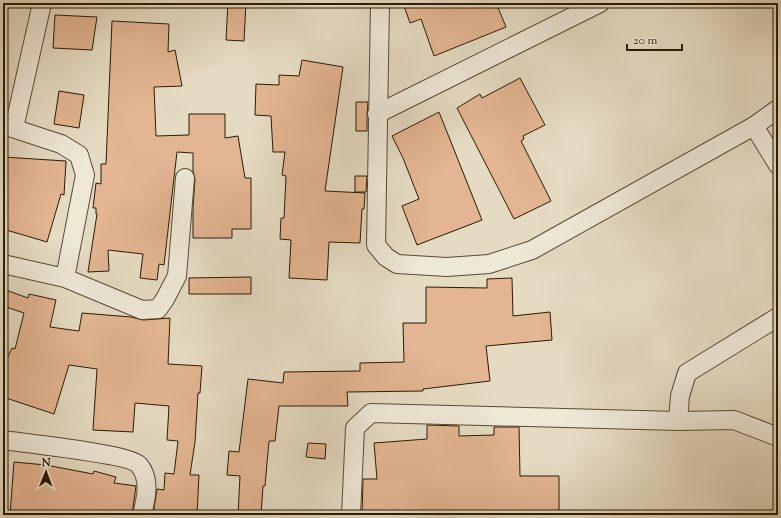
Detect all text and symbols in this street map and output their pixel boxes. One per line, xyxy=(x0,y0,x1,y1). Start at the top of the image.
scale bar xyxy=(627,26,682,52)
text: 20 m xyxy=(633,32,658,50)
north arrow xyxy=(26,452,66,492)
text: N xyxy=(41,455,51,471)

